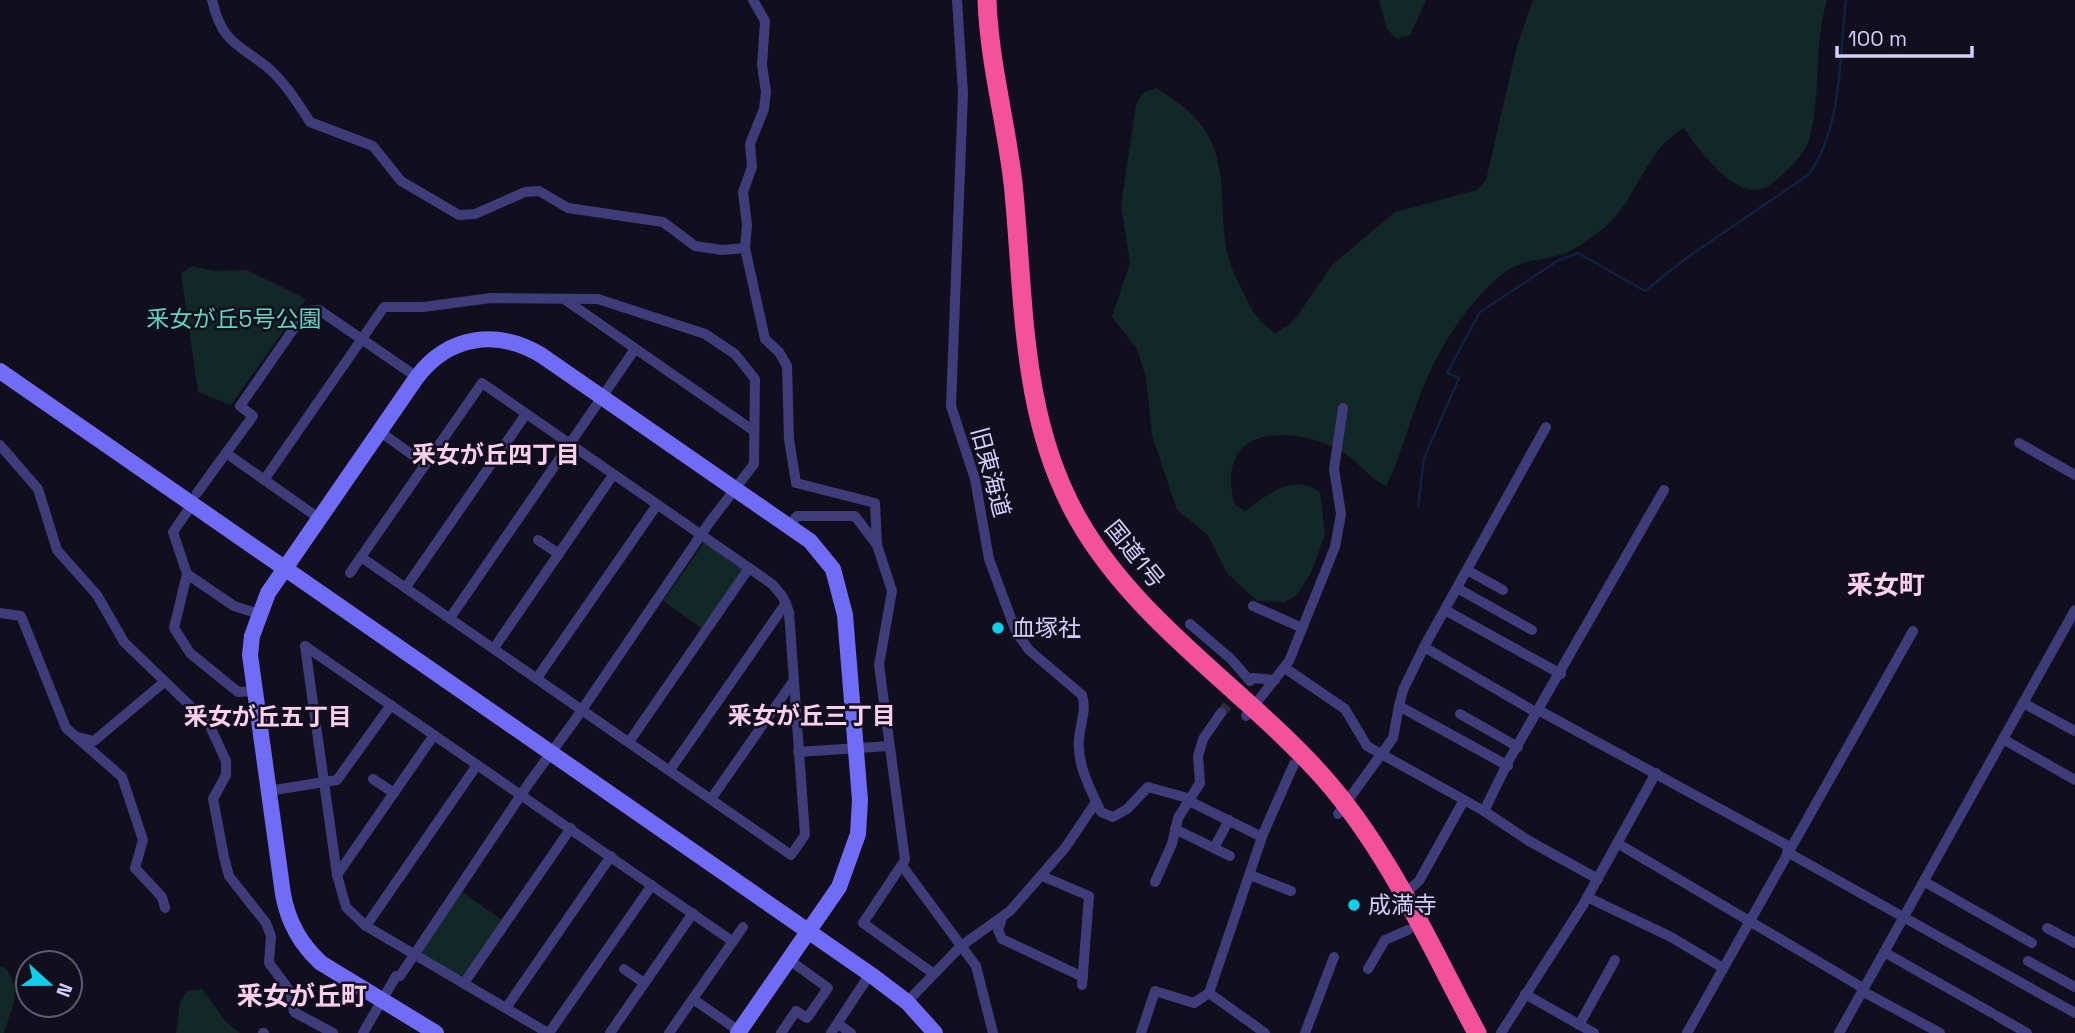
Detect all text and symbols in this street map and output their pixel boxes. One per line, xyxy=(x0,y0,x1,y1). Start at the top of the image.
scale bar xyxy=(1837,14,1972,58)
text: 100 m xyxy=(1848,25,1907,52)
park label: 釆女が丘5号公園 xyxy=(147,304,321,334)
street label: 旧東海道 xyxy=(965,424,1017,520)
district label: 釆女が丘四丁目 xyxy=(412,439,580,470)
street label: 国道1号 xyxy=(1099,514,1171,594)
district label: 釆女町 xyxy=(1847,568,1925,602)
place label: 血塚社 xyxy=(1012,613,1081,643)
marker: 血塚社 xyxy=(990,620,1006,636)
district label: 釆女が丘三丁目 xyxy=(728,700,896,731)
district label: 釆女が丘五丁目 xyxy=(184,701,352,732)
place label: 成満寺 xyxy=(1368,890,1437,920)
marker: 成満寺 xyxy=(1346,897,1362,913)
north arrow xyxy=(14,949,84,1019)
text: N xyxy=(50,979,78,1000)
district label: 釆女が丘町 xyxy=(237,979,367,1013)

